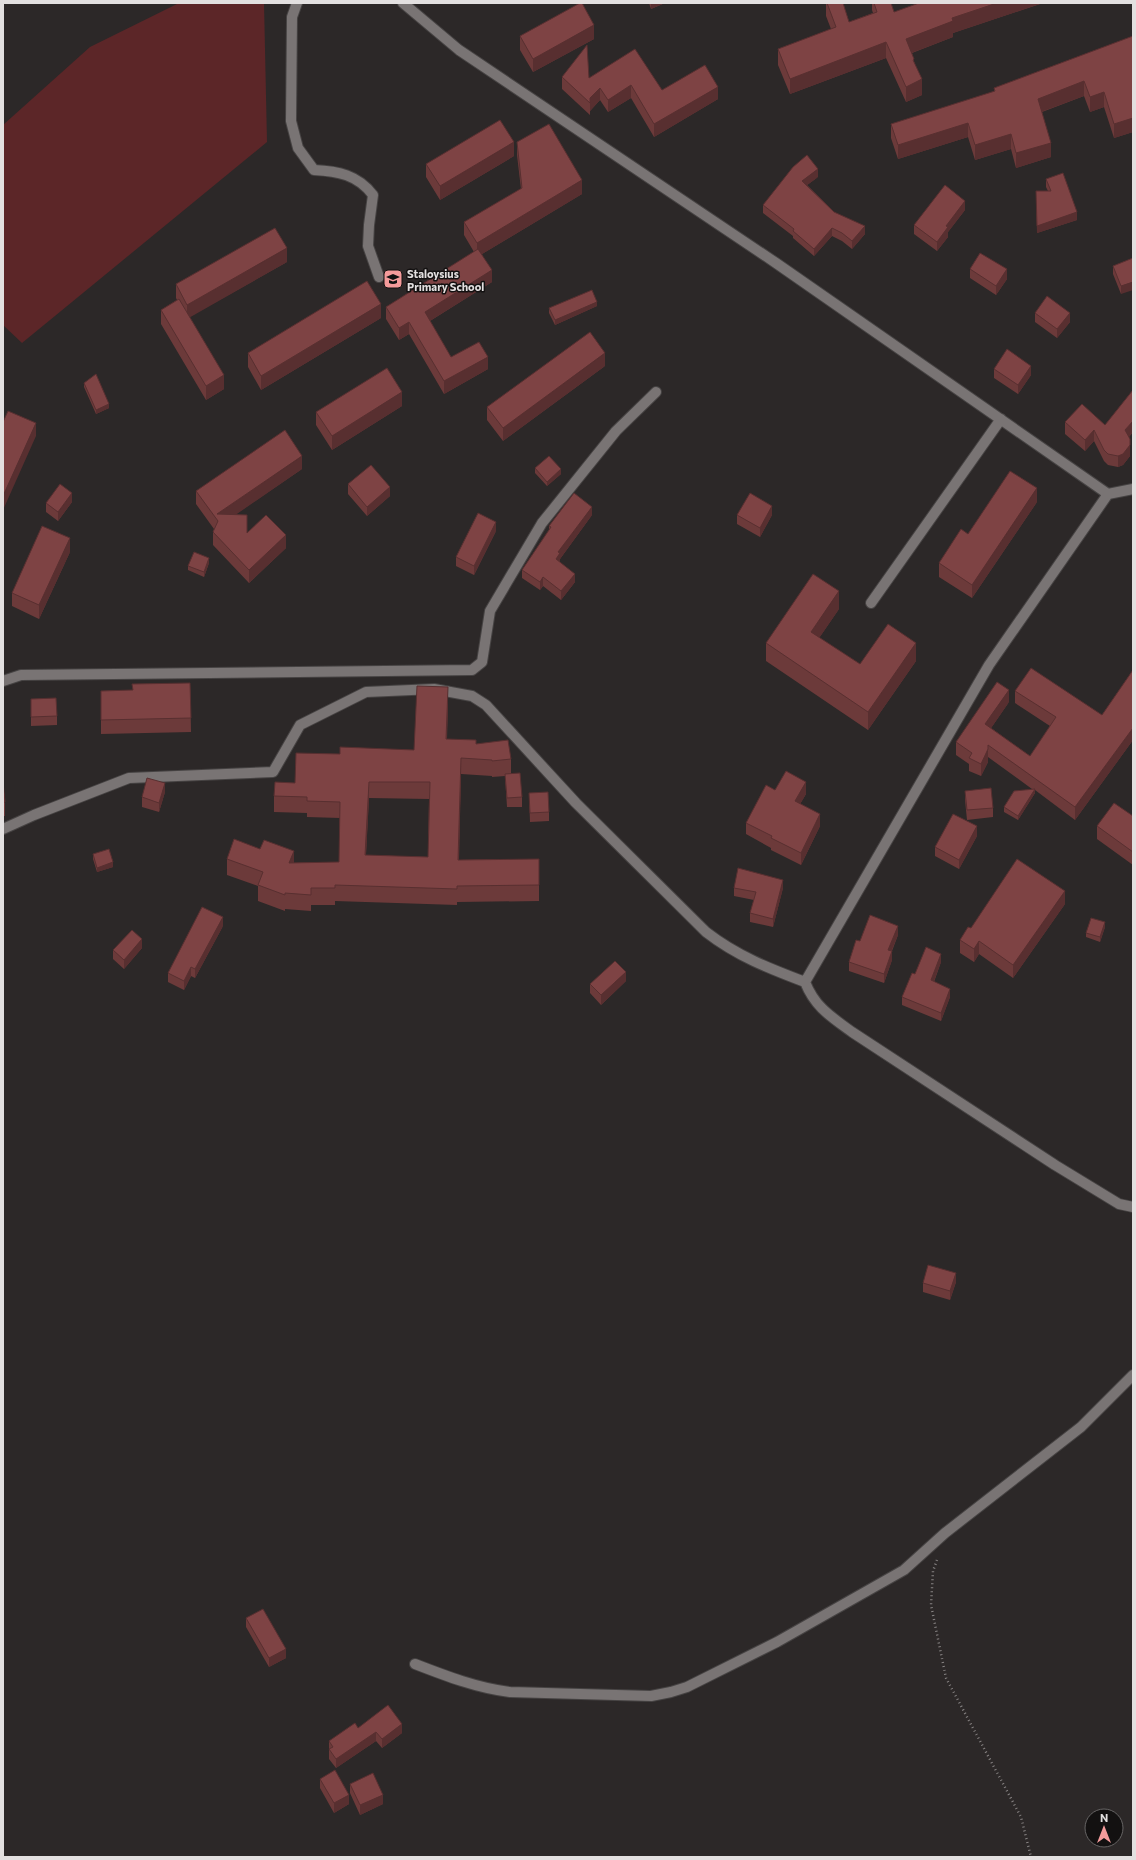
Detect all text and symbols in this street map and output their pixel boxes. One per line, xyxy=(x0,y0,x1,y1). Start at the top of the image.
place label: Staloysius Primary School xyxy=(407,267,484,293)
school or university icon: Staloysius Primary School xyxy=(382,268,404,290)
north arrow xyxy=(1084,1808,1124,1848)
text: N xyxy=(1100,1811,1108,1824)

